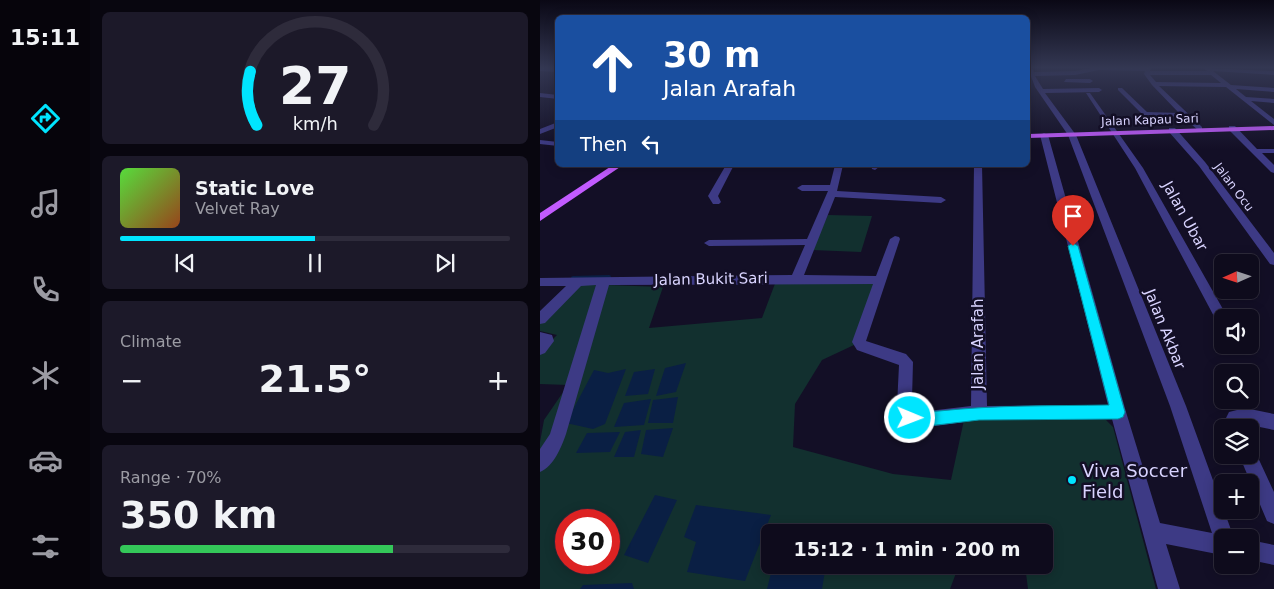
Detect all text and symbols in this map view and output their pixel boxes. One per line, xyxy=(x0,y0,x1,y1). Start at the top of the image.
text: 15:11 xyxy=(10,25,80,50)
icon: ahead xyxy=(580,35,645,100)
text: 30 m xyxy=(663,35,760,75)
text: 27 xyxy=(279,56,351,116)
text: Jalan Arafah xyxy=(663,76,796,101)
icon: directions xyxy=(28,101,63,136)
street label: Jalan Kapau Sari xyxy=(1100,111,1199,129)
text: km/h xyxy=(292,113,338,134)
icon: left xyxy=(637,130,665,158)
text: Then xyxy=(580,133,627,155)
street label: Jalan Ocu xyxy=(1211,159,1257,214)
text: Static Love xyxy=(195,177,315,199)
street label: Jalan Ubar xyxy=(1158,177,1212,255)
icon: music xyxy=(28,186,63,221)
pin xyxy=(1052,195,1094,246)
text: Velvet Ray xyxy=(195,199,280,218)
icon: arrive xyxy=(1059,202,1087,230)
icon: previous xyxy=(171,249,199,277)
icon: pause xyxy=(301,249,329,277)
icon: next xyxy=(431,249,459,277)
north arrow xyxy=(1214,254,1259,299)
map controls xyxy=(1214,254,1259,574)
street label: Jalan Bukit Sari xyxy=(653,269,768,289)
icon: phone xyxy=(28,272,63,307)
street label: Jalan Akbar xyxy=(1140,285,1190,373)
street label: Jalan Arafah xyxy=(969,299,987,390)
button: sound xyxy=(1214,309,1259,354)
text: Climate xyxy=(120,332,182,351)
text: 21.5° xyxy=(259,357,371,401)
icon: climate xyxy=(28,358,63,393)
text: − xyxy=(120,364,143,397)
text: + xyxy=(487,364,510,397)
button: search xyxy=(1214,364,1259,409)
position arrow xyxy=(883,391,935,443)
button: layers xyxy=(1214,419,1259,464)
icon: car xyxy=(28,443,63,478)
place label: Viva Soccer Field xyxy=(1082,460,1188,502)
text: Range · 70% xyxy=(120,468,222,487)
marker: Viva Soccer Field xyxy=(1066,474,1078,486)
button: + xyxy=(1214,474,1259,519)
text: 350 km xyxy=(120,493,277,537)
speed limit sign: 30 xyxy=(555,509,620,574)
icon: filters xyxy=(28,529,63,564)
button: − xyxy=(1214,529,1259,574)
text: 15:12 · 1 min · 200 m xyxy=(793,538,1021,560)

